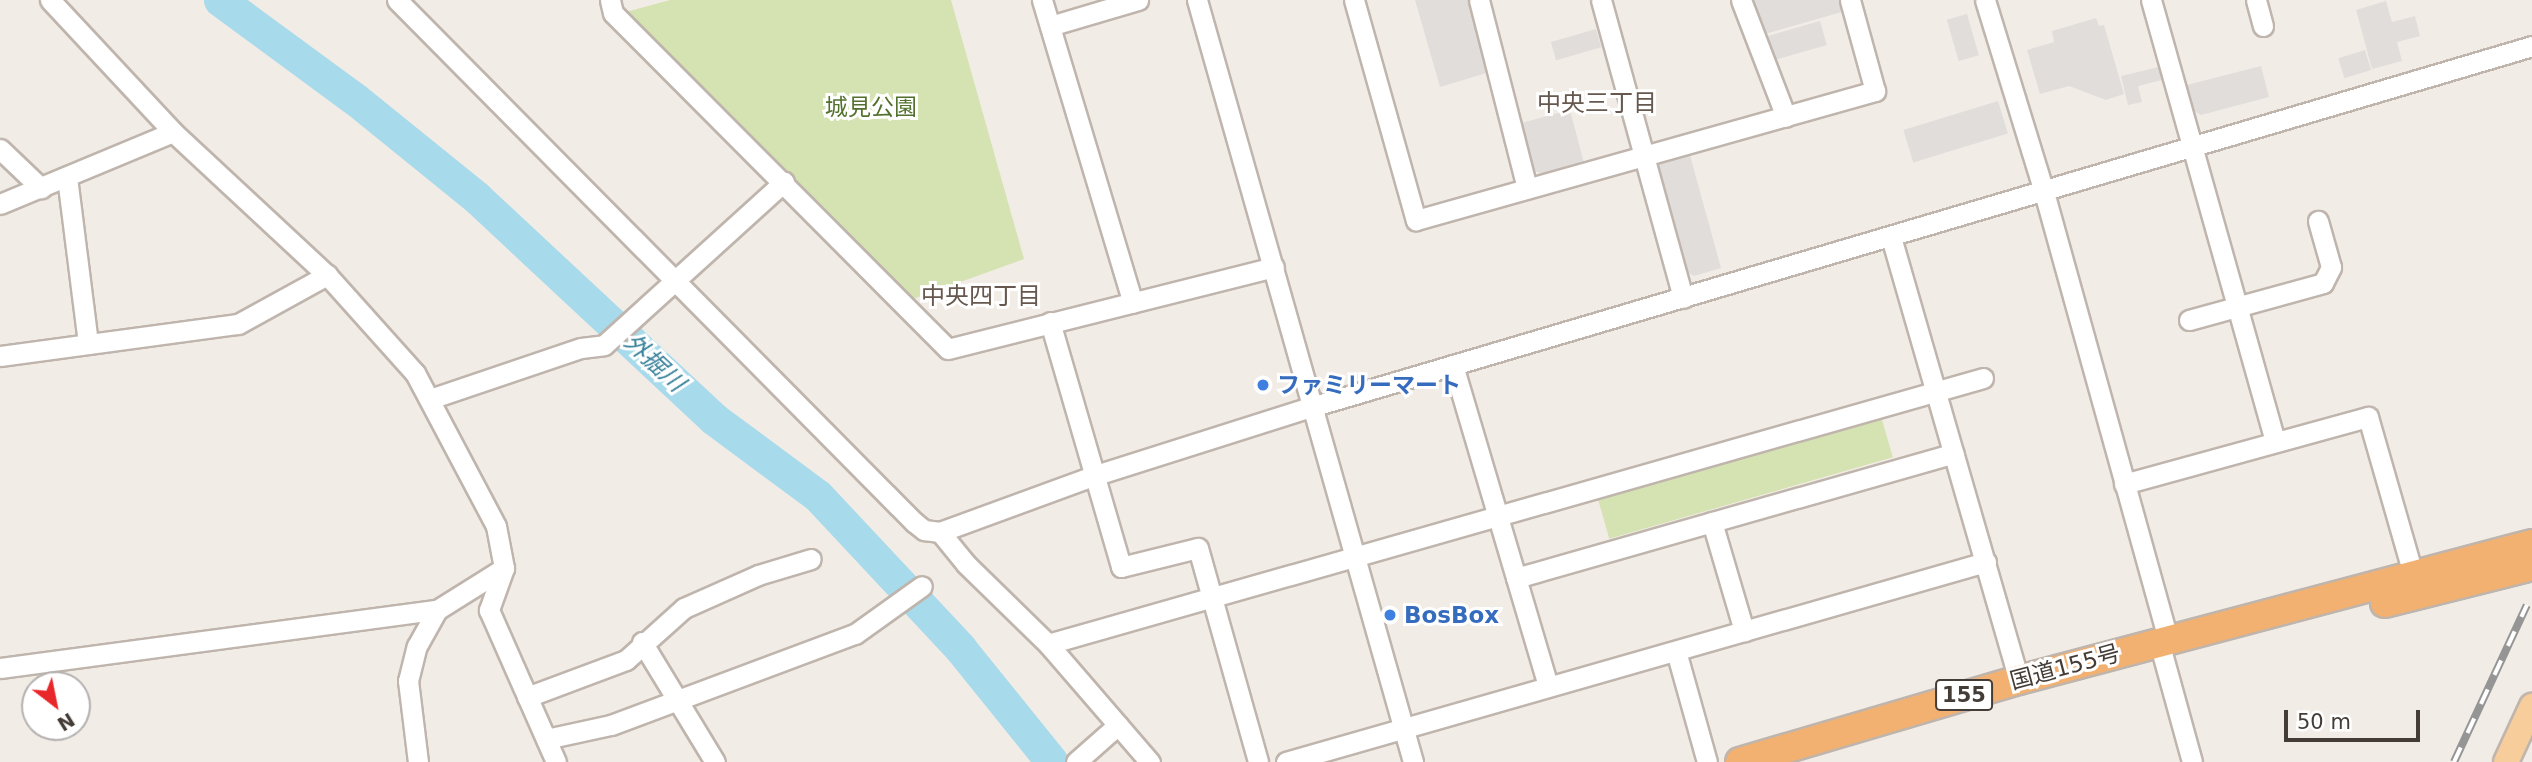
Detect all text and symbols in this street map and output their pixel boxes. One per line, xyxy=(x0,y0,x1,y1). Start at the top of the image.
district label: 中央三丁目 xyxy=(1537,90,1657,118)
park label: 城見公園 xyxy=(825,93,917,121)
district label: 中央四丁目 xyxy=(921,283,1041,311)
water label: 外掘川 xyxy=(618,328,690,398)
place label: ファミリーマート xyxy=(1277,371,1461,399)
marker: ファミリーマート xyxy=(1255,377,1271,393)
place label: BosBox xyxy=(1404,601,1499,629)
marker: BosBox xyxy=(1382,607,1398,623)
street label: 国道155号 xyxy=(2007,639,2123,695)
north arrow xyxy=(21,671,91,741)
road number: 155 xyxy=(1934,678,1994,712)
scale bar xyxy=(2287,696,2424,740)
text: N xyxy=(53,709,79,736)
text: 50 m xyxy=(2297,710,2351,734)

